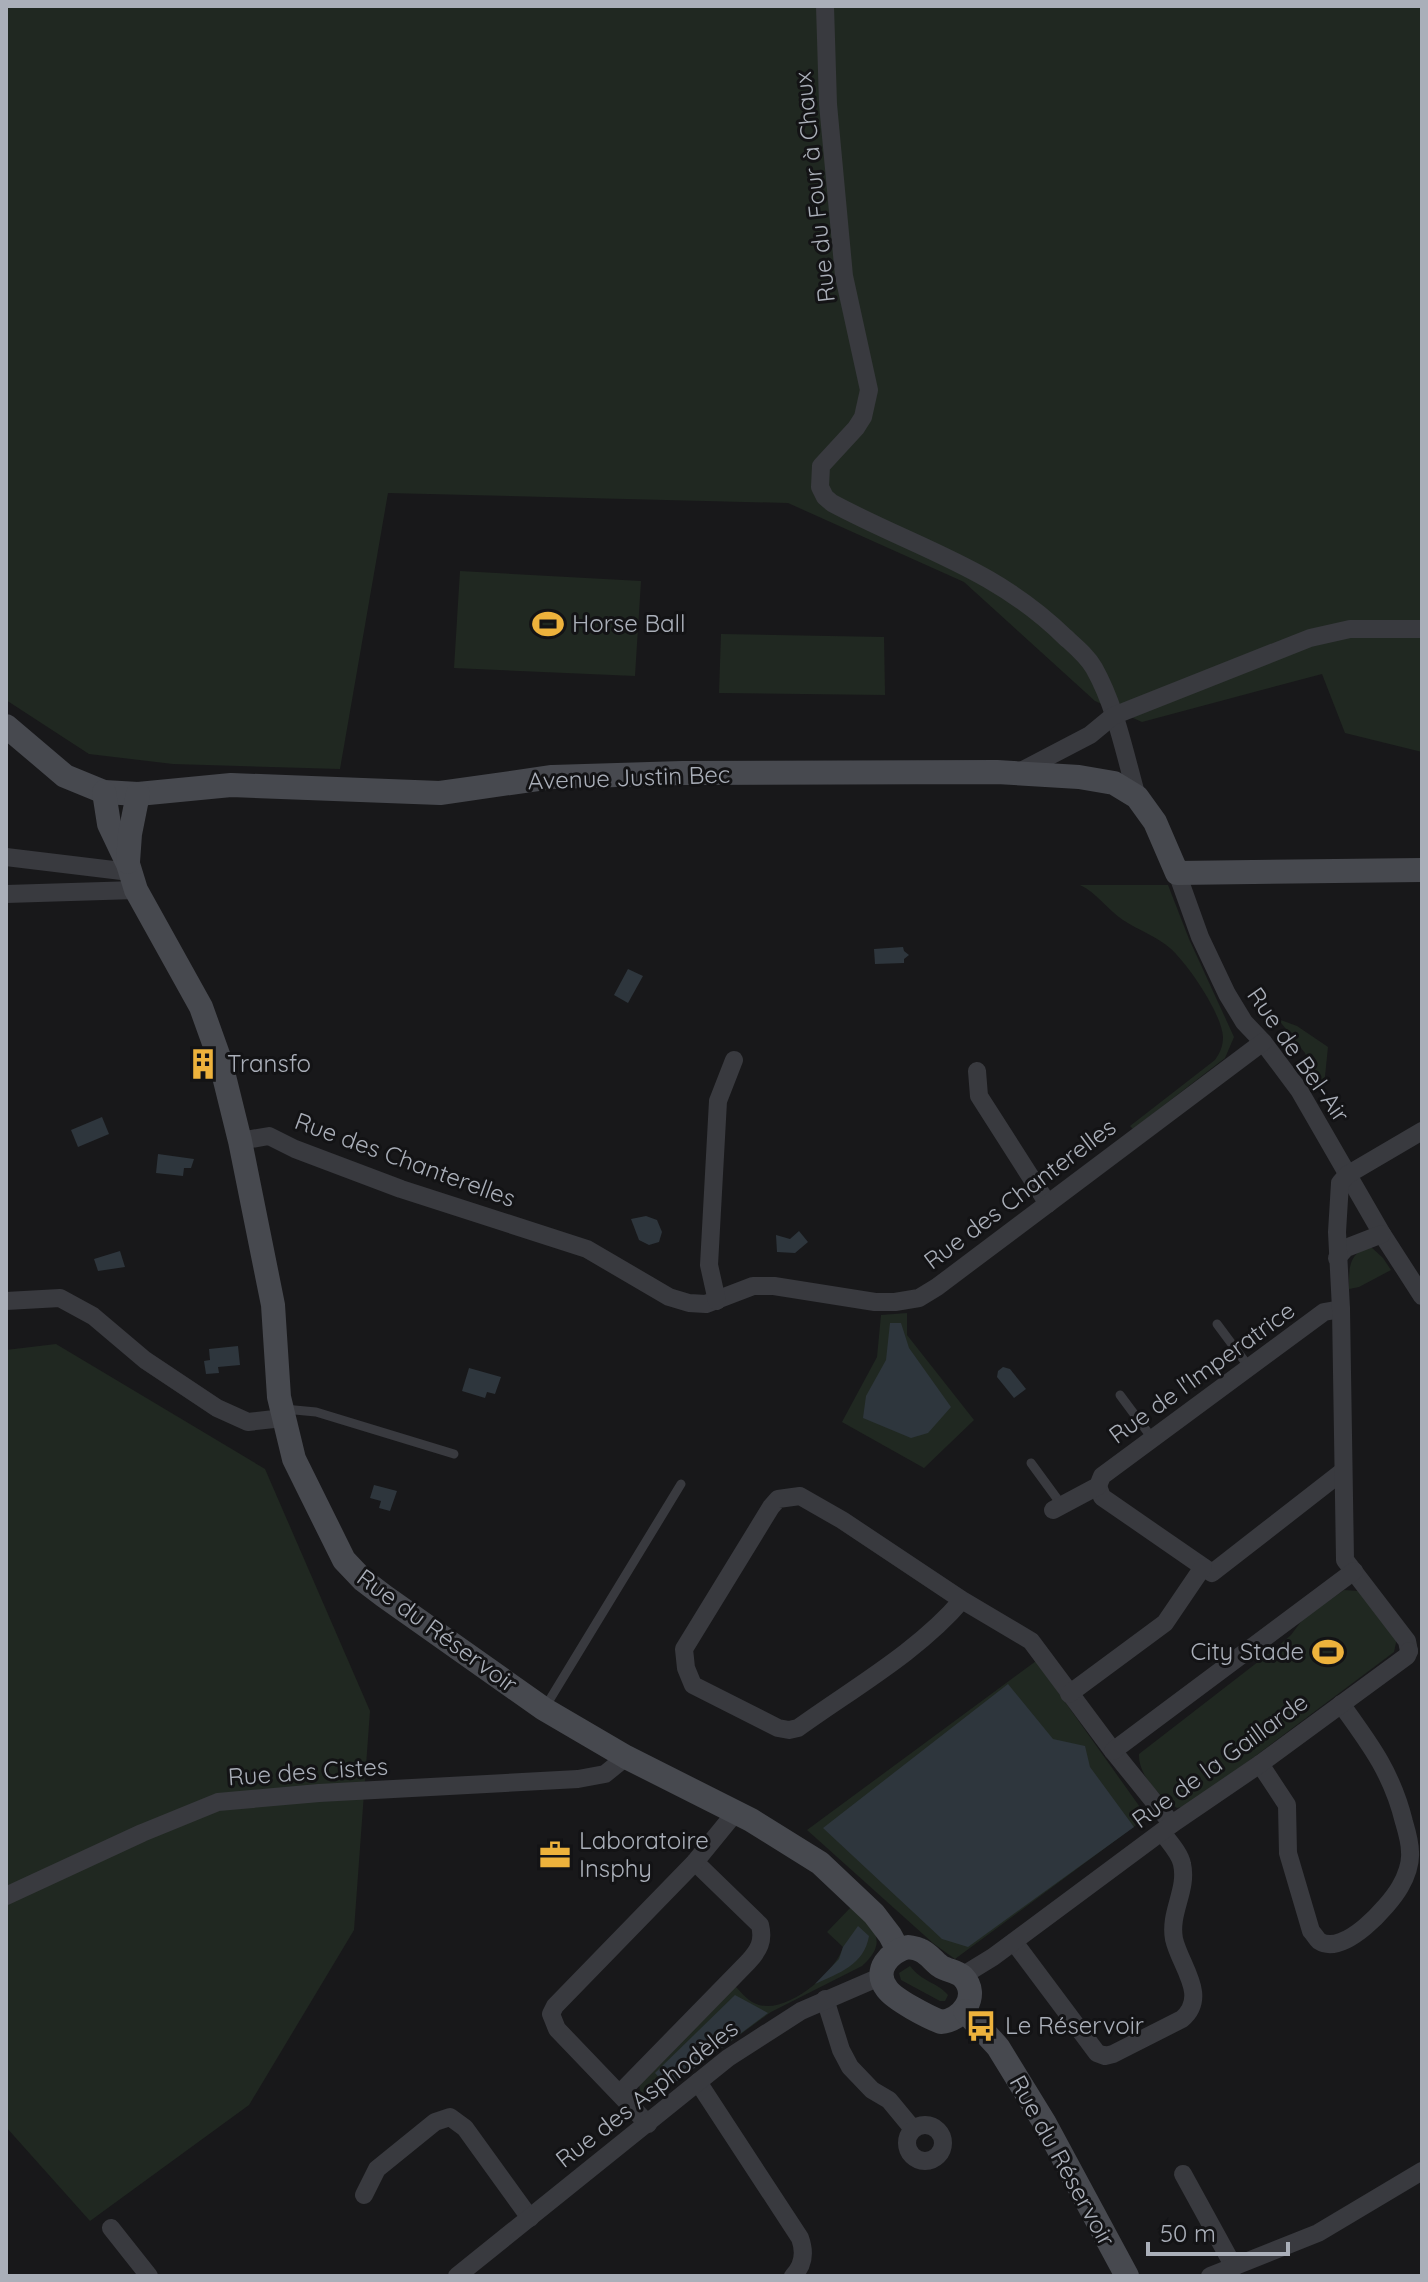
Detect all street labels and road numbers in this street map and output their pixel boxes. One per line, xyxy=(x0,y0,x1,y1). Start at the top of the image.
street label: Rue du Four à Chaux xyxy=(787,70,841,304)
street label: Avenue Justin Bec xyxy=(527,758,731,796)
street label: Rue de Bel-Air xyxy=(1241,981,1356,1128)
street label: Rue des Chanterelles xyxy=(291,1105,520,1213)
street label: Rue des Chanterelles xyxy=(917,1111,1121,1275)
street label: Rue de l'Imperatrice xyxy=(1103,1295,1300,1450)
street label: Rue du Réservoir xyxy=(352,1562,524,1698)
street label: Rue de la Gaillarde xyxy=(1126,1686,1313,1834)
street label: Rue des Cistes xyxy=(227,1750,389,1792)
street label: Rue des Asphodèles xyxy=(549,2013,744,2174)
street label: Rue du Réservoir xyxy=(1003,2070,1122,2251)

